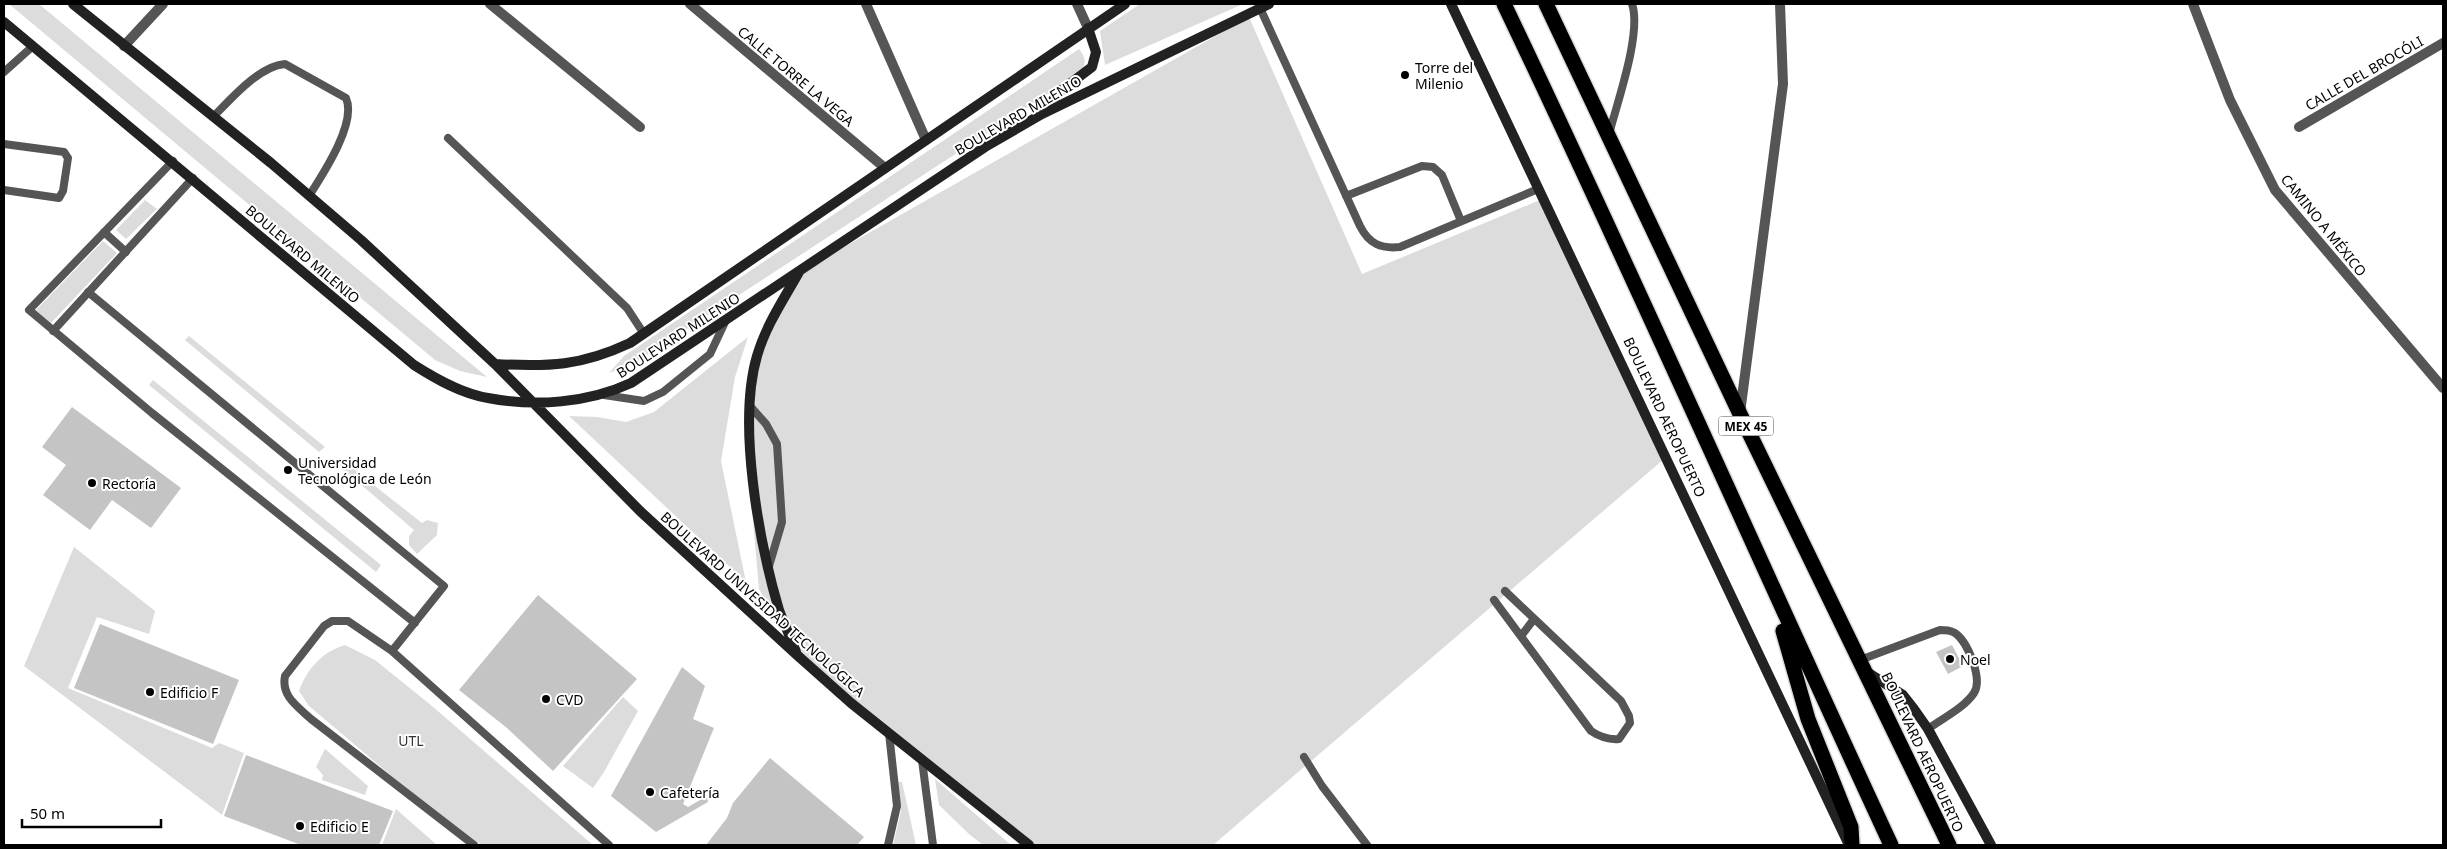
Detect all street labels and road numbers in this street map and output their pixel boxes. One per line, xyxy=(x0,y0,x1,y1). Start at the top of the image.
street label: CALLE TORRE LA VEGA xyxy=(734,22,858,130)
street label: CALLE DEL BROCÓLI xyxy=(2302,31,2427,115)
street label: BOULEVARD MILENIO xyxy=(951,71,1085,159)
street label: CAMINO A MÉXICO xyxy=(2277,170,2371,280)
street label: BOULEVARD MILENIO xyxy=(242,201,364,307)
street label: BOULEVARD MILENIO xyxy=(613,288,743,382)
street label: BOULEVARD AEROPUERTO xyxy=(1619,334,1711,500)
road number: MEX 45 xyxy=(1718,416,1774,436)
street label: BOULEVARD UNIVESIDAD TECNOLÓGICA xyxy=(657,507,869,701)
street label: BOULEVARD AEROPUERTO xyxy=(1877,669,1969,835)

